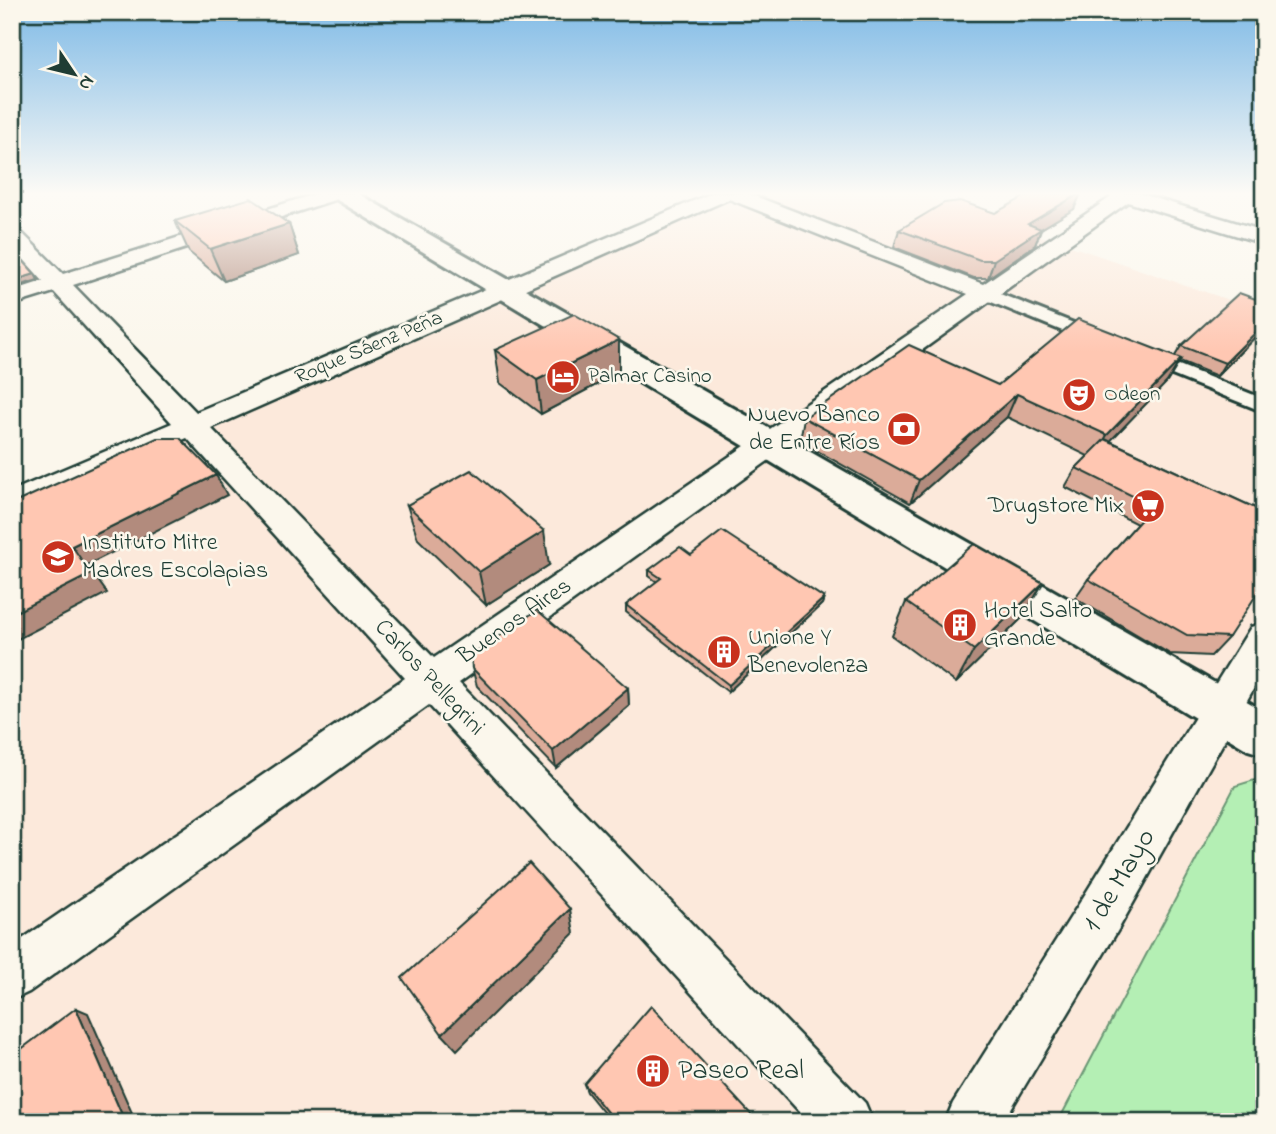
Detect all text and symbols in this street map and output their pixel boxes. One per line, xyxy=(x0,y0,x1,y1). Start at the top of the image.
north arrow xyxy=(38,38,108,108)
text: N xyxy=(71,69,101,95)
street label: Roque Sáenz Peña xyxy=(291,303,447,393)
hotel icon: Palmar Casino xyxy=(544,358,582,396)
place label: Palmar Casino xyxy=(588,362,712,392)
theatre icon: Odeon xyxy=(1060,376,1098,414)
place label: Odeon xyxy=(1104,380,1160,410)
place label: Nuevo Banco de Entre Ríos xyxy=(748,398,880,461)
bank icon: Nuevo Banco de Entre Ríos xyxy=(885,410,923,448)
supermarket icon: Drugstore Mix xyxy=(1129,487,1167,525)
place label: Drugstore Mix xyxy=(987,489,1124,524)
place label: Instituto Mitre Madres Escolapias xyxy=(82,526,268,589)
school or university icon: Instituto Mitre Madres Escolapias xyxy=(39,538,77,576)
street label: Buenos Aires xyxy=(450,570,579,675)
place label: Hotel Salto Grande xyxy=(984,594,1092,657)
building icon: Hotel Salto Grande xyxy=(941,606,979,644)
street label: Carlos Pellegrini xyxy=(365,612,493,744)
place label: Unione Y Benevolenza xyxy=(747,621,868,684)
building icon: Unione Y Benevolenza xyxy=(705,633,743,671)
street label: 1 de Mayo xyxy=(1073,821,1167,941)
place label: Paseo Real xyxy=(678,1051,804,1092)
building icon: Paseo Real xyxy=(634,1052,672,1090)

